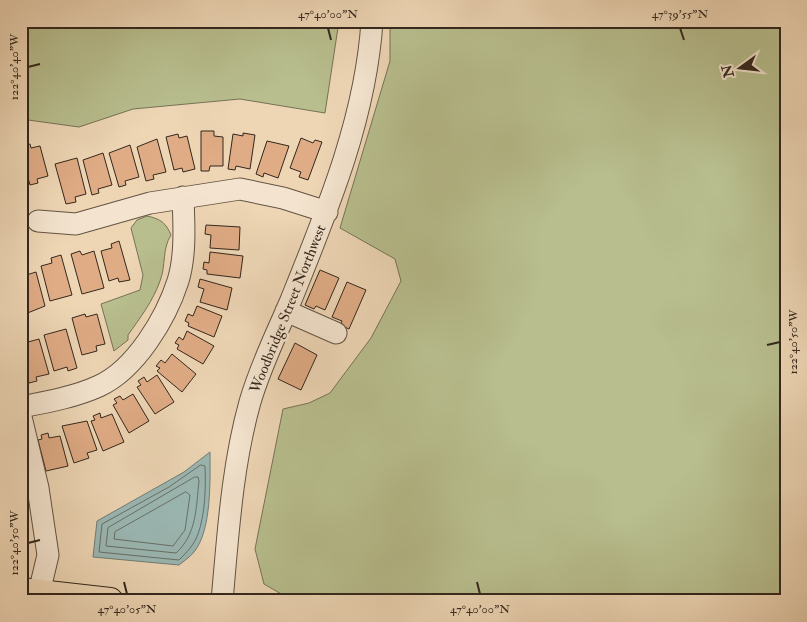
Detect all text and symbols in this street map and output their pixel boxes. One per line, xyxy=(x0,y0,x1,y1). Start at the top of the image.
text: 47°40'00"N xyxy=(298,7,358,22)
text: 47°39'55"N xyxy=(652,7,708,22)
text: 122°40'40"W xyxy=(7,33,22,100)
north arrow xyxy=(714,42,764,92)
text: N xyxy=(718,63,738,80)
street label: Woodbridge Street Northwest xyxy=(245,222,331,397)
text: 122°40'50"W xyxy=(786,309,801,375)
text: 122°40'50"W xyxy=(7,510,22,576)
text: 47°40'05"N xyxy=(97,602,157,617)
text: 47°40'00"N xyxy=(450,602,510,617)

